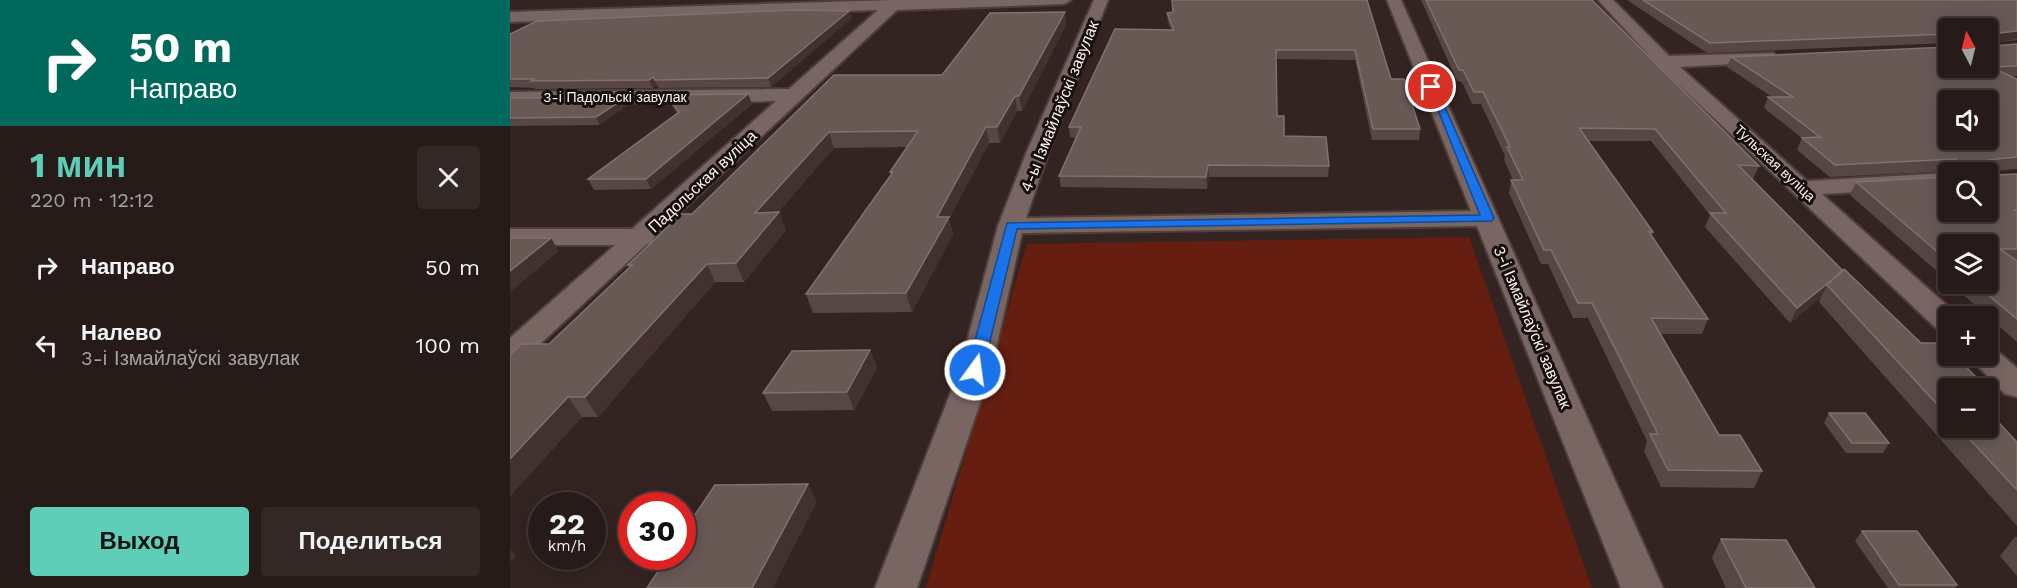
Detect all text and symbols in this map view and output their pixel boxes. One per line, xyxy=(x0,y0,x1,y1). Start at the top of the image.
street label: 4-ы Ізмайлаўскі завулак xyxy=(1016,17,1103,195)
north arrow xyxy=(1938,18,1998,78)
map controls xyxy=(1938,18,1998,438)
text: 50 m xyxy=(129,23,232,72)
icon: right xyxy=(30,24,108,102)
pin xyxy=(1405,61,1456,112)
icon: arrive xyxy=(1414,70,1447,103)
text: Направо xyxy=(129,73,237,105)
street label: 3-і Падольскі завулак xyxy=(543,89,688,105)
button: sound xyxy=(1938,90,1998,150)
street label: Тульская вуліца xyxy=(1731,122,1819,205)
street label: Падольская вуліца xyxy=(644,126,760,236)
text: 1 мин xyxy=(30,144,126,186)
button: close xyxy=(417,146,480,209)
button: search xyxy=(1938,162,1998,222)
text: 220 m · 12:12 xyxy=(30,188,154,212)
button: layers xyxy=(1938,234,1998,294)
street label: 3-і Ізмайлаўскі завулак xyxy=(1490,243,1576,412)
icon: right xyxy=(30,251,63,284)
text: Направо xyxy=(81,254,175,279)
text: 50 m xyxy=(425,255,480,280)
button: + xyxy=(1938,306,1998,366)
text: Налево xyxy=(81,320,162,345)
icon: left xyxy=(30,329,63,362)
text: 100 m xyxy=(416,333,480,358)
position arrow xyxy=(943,338,1007,402)
text: 3-і Ізмайлаўскі завулак xyxy=(81,346,299,370)
button: − xyxy=(1938,378,1998,438)
speed limit sign: 30 xyxy=(618,492,696,570)
text: 22 xyxy=(549,506,585,541)
button: Выход xyxy=(30,507,249,576)
button: Поделиться xyxy=(261,507,480,576)
text: km/h xyxy=(548,537,586,555)

